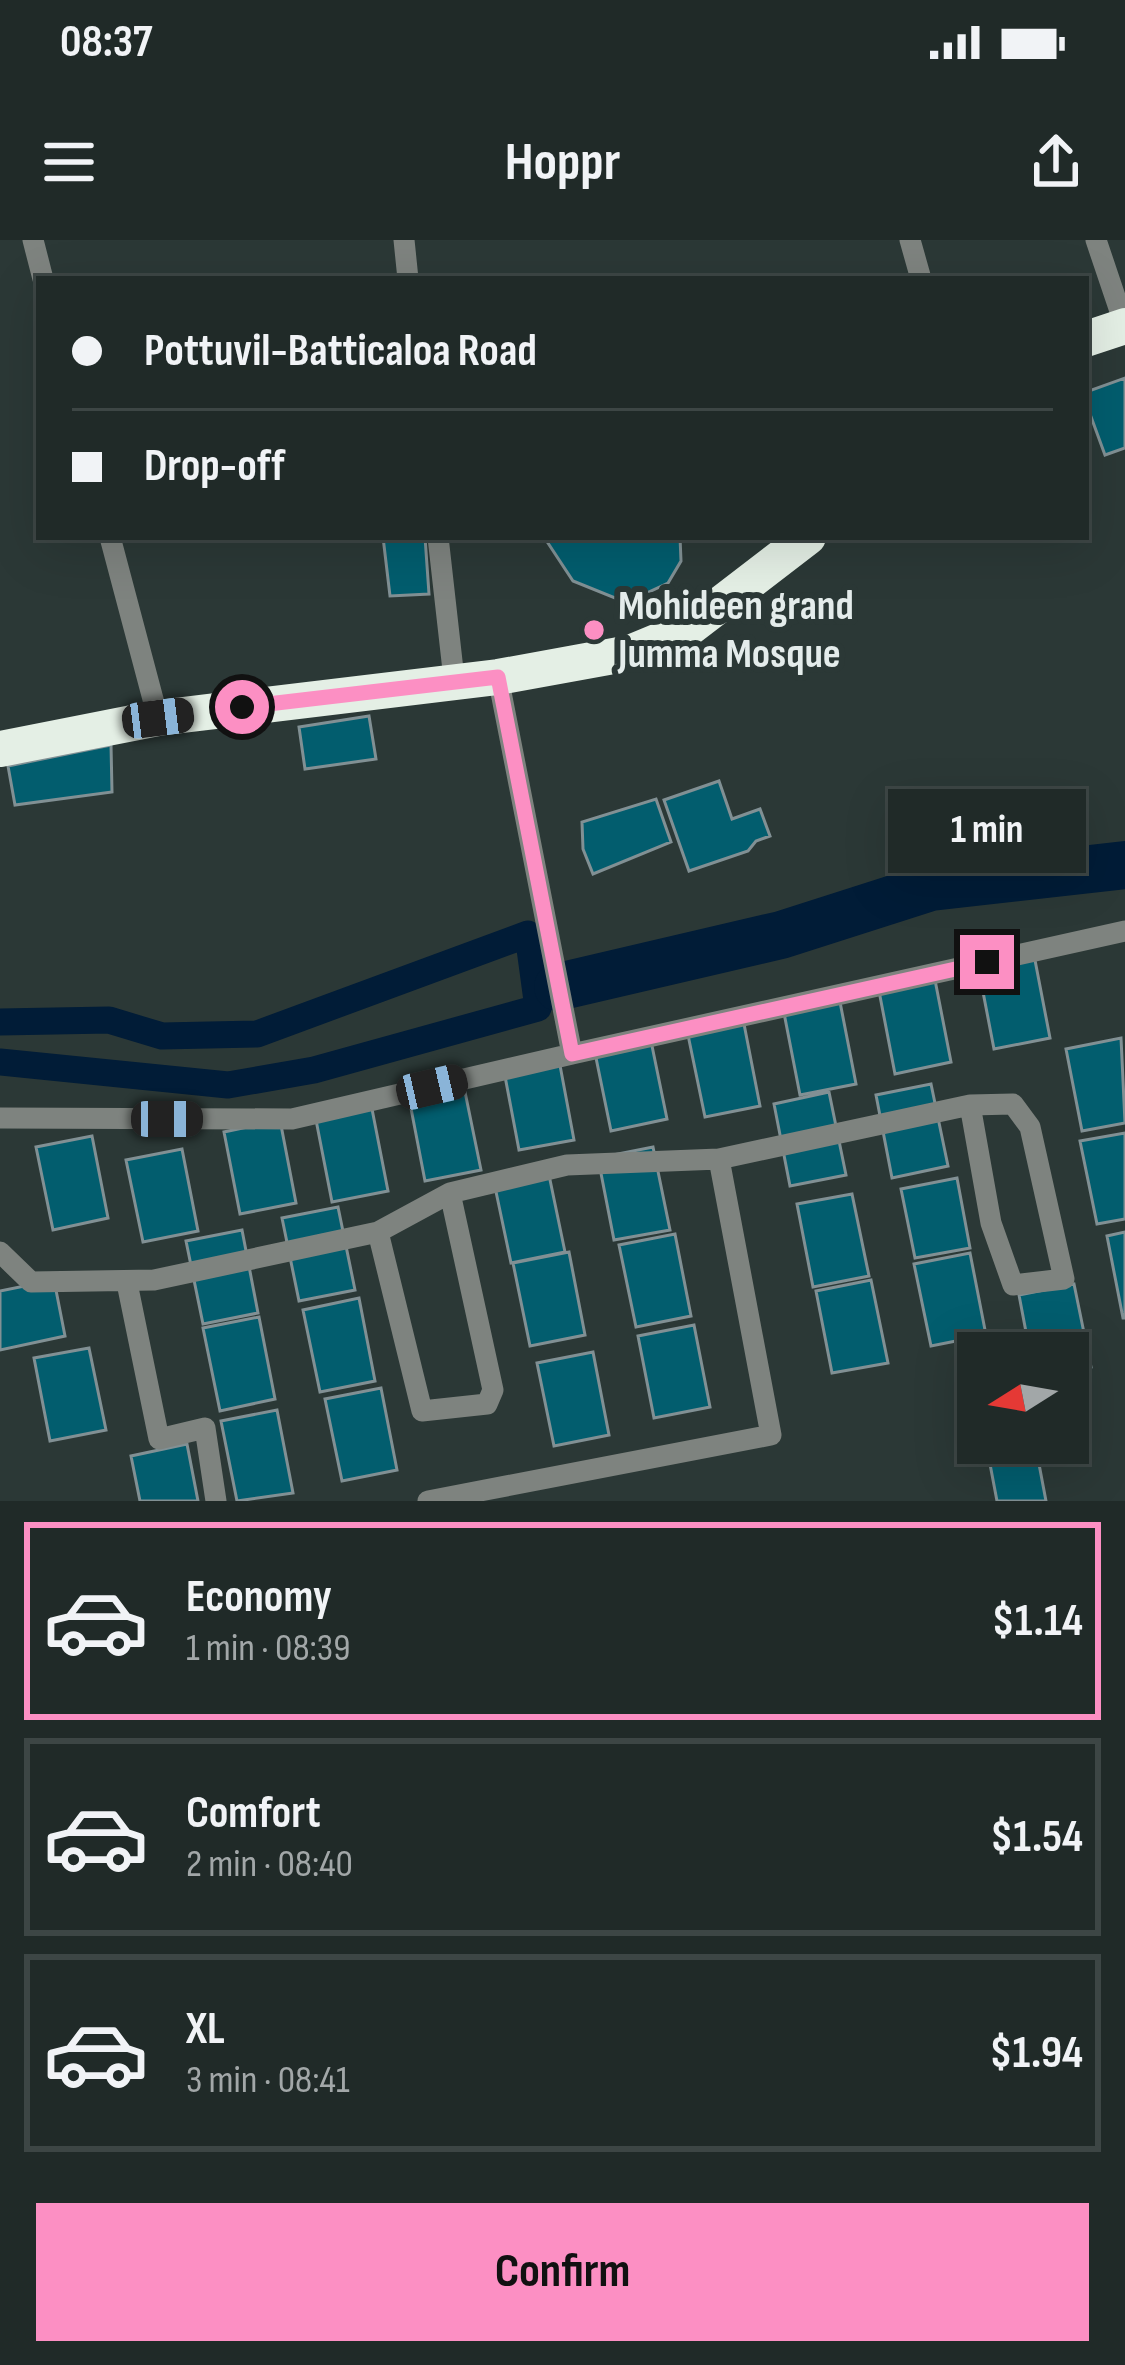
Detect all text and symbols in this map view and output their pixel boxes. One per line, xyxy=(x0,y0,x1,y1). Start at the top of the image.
text: 08:37 xyxy=(60,15,152,70)
icon: menu xyxy=(36,129,102,195)
icon: share xyxy=(1023,129,1089,195)
text: Hoppr xyxy=(505,130,620,195)
text: Pottuvil-Batticaloa Road xyxy=(144,324,537,379)
text: Drop-off xyxy=(144,439,285,494)
place label: Mohideen grand Jumma Mosque xyxy=(617,581,854,680)
marker: Mohideen grand Jumma Mosque xyxy=(581,617,607,643)
route start xyxy=(215,680,269,734)
car xyxy=(120,696,196,740)
callout: 1 min xyxy=(888,788,1086,872)
text: 1 min xyxy=(951,807,1023,854)
route end xyxy=(960,935,1014,989)
car xyxy=(393,1061,471,1113)
car xyxy=(131,1101,203,1137)
north arrow xyxy=(957,1332,1089,1464)
map controls xyxy=(957,1332,1089,1464)
icon: car xyxy=(42,1567,150,1675)
text: Economy xyxy=(186,1570,332,1625)
text: $1.14 xyxy=(992,1594,1083,1649)
text: 1 min · 08:39 xyxy=(186,1625,350,1672)
icon: car xyxy=(42,1783,150,1891)
text: Comfort xyxy=(186,1786,321,1841)
text: $1.54 xyxy=(990,1810,1083,1865)
text: 2 min · 08:40 xyxy=(186,1841,353,1888)
icon: car xyxy=(42,1999,150,2107)
text: XL xyxy=(186,2002,225,2057)
text: $1.94 xyxy=(989,2026,1083,2081)
text: 3 min · 08:41 xyxy=(186,2057,350,2104)
button: Confirm xyxy=(36,2203,1089,2341)

